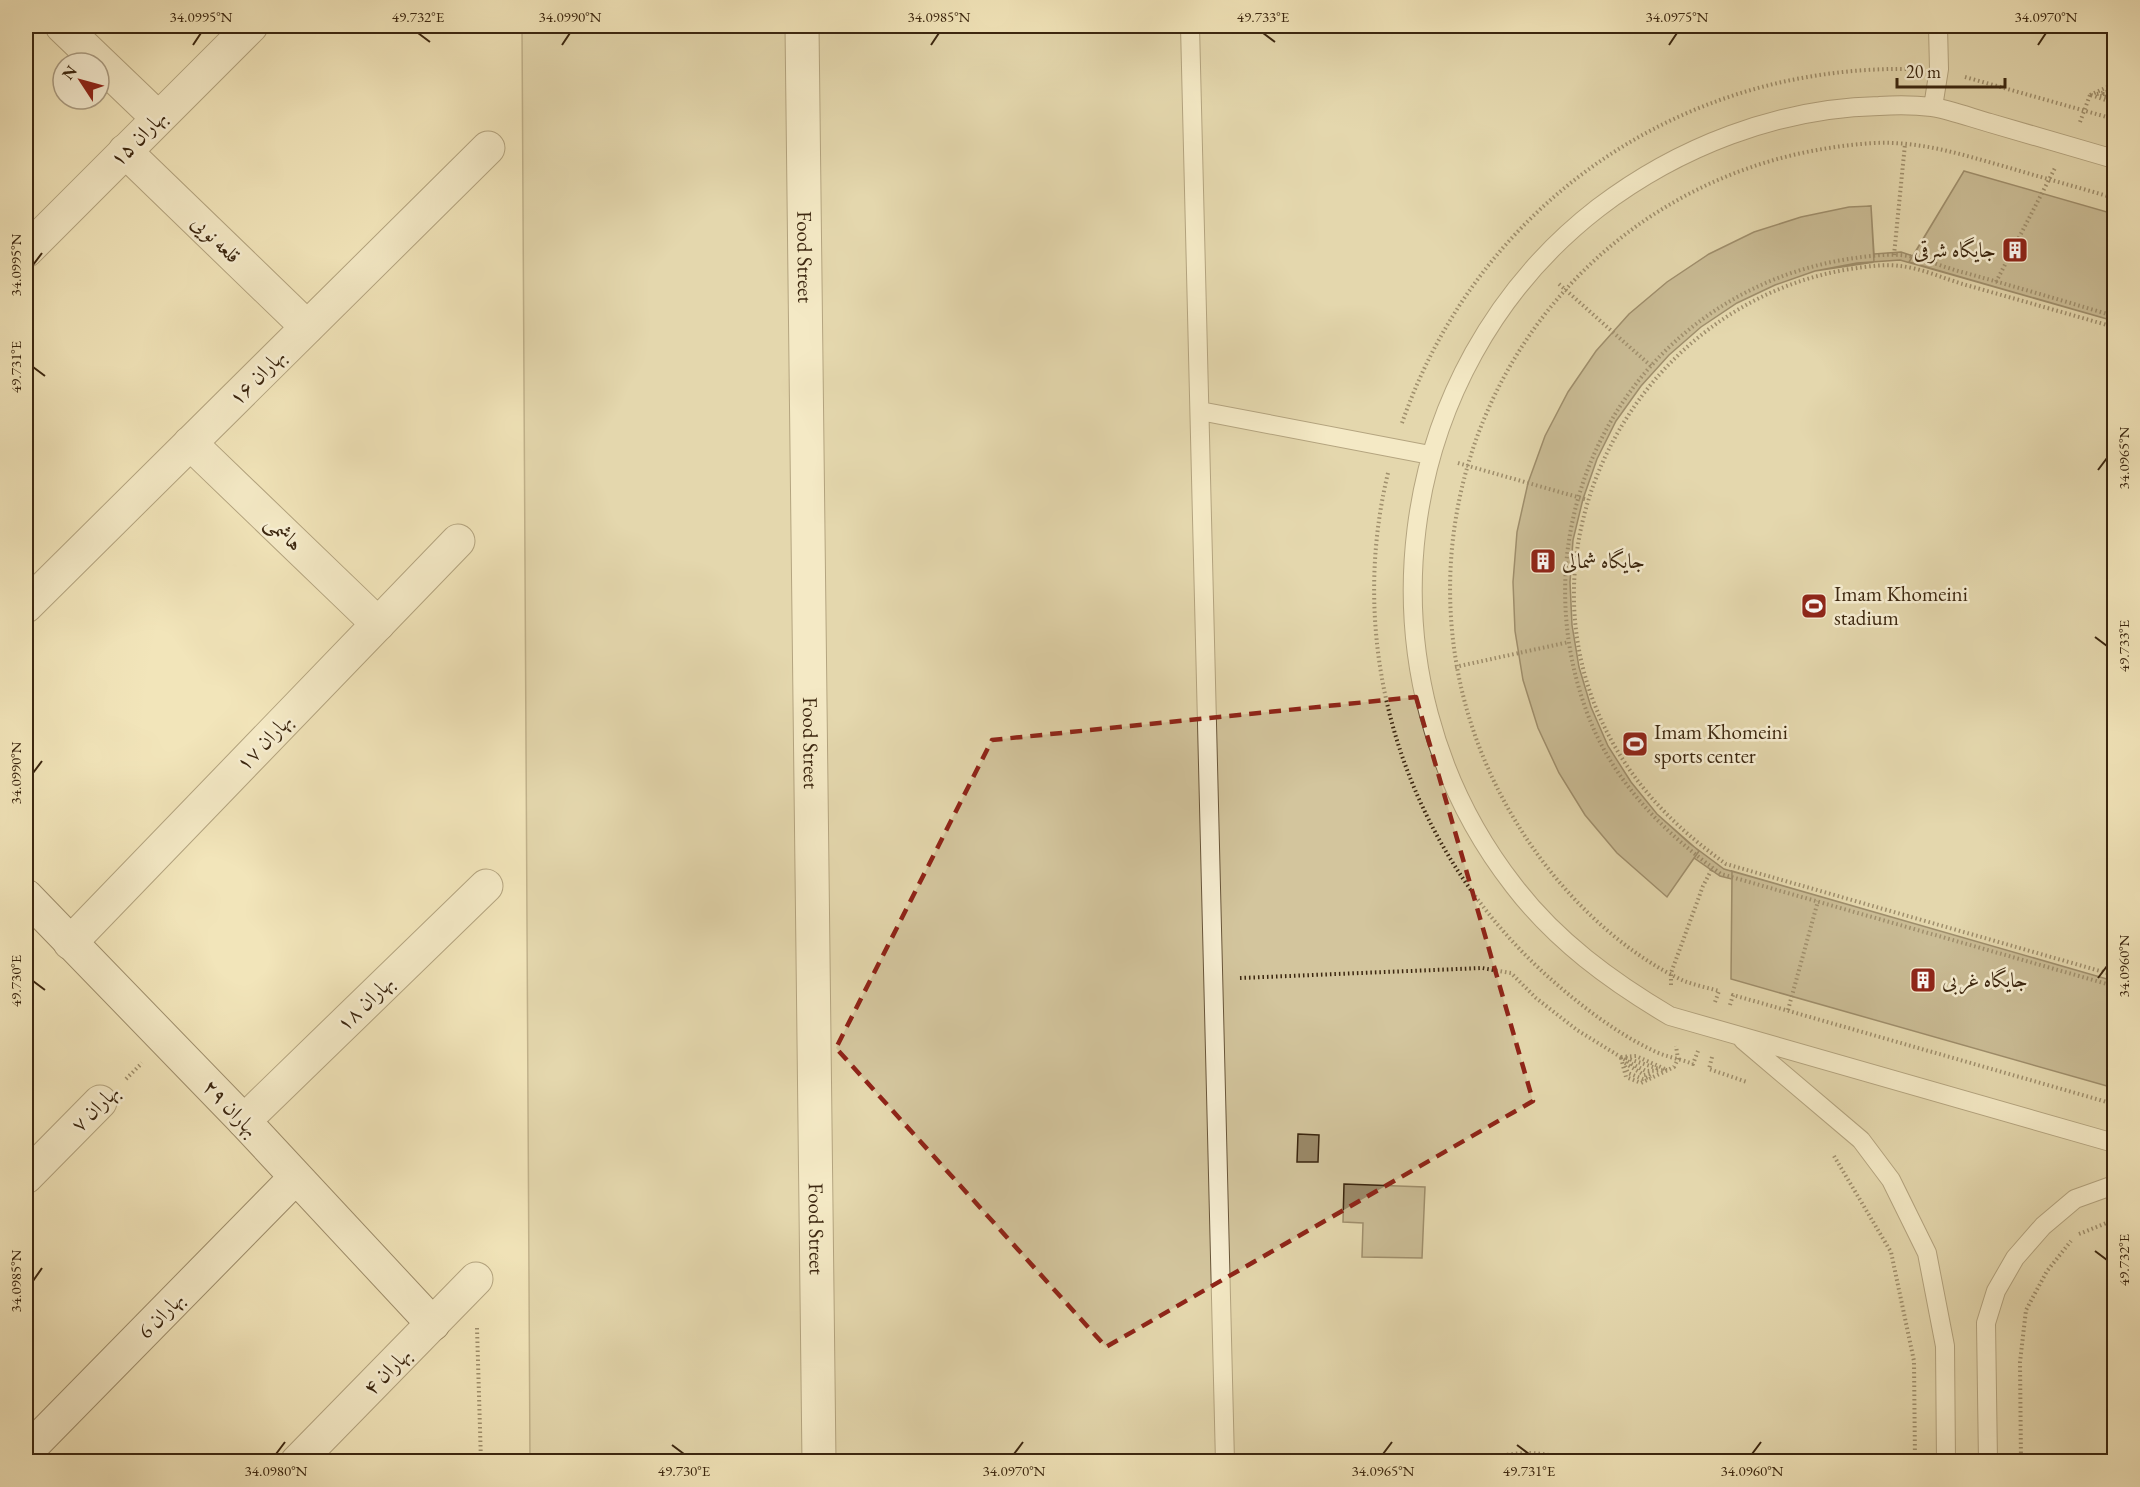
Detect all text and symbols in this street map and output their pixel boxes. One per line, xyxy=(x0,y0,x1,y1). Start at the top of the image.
text: 34.0995°N xyxy=(170,7,233,26)
text: 49.732°E xyxy=(392,7,445,26)
text: 34.0990°N xyxy=(539,7,602,26)
text: 34.0985°N xyxy=(908,7,971,26)
text: 49.733°E xyxy=(1237,7,1290,26)
text: 34.0975°N xyxy=(1646,7,1709,26)
text: 34.0970°N xyxy=(2015,7,2078,26)
north arrow xyxy=(51,51,111,111)
scale bar xyxy=(1897,51,2005,89)
text: 20 m xyxy=(1906,60,1941,83)
text: N xyxy=(57,61,82,84)
street label: بهاران ۱۵ xyxy=(103,103,173,173)
street label: قلعه نویی xyxy=(185,209,247,269)
street label: Food Street xyxy=(791,211,819,304)
text: 34.0995°N xyxy=(6,233,25,296)
building icon: جایگاه شرقی xyxy=(2000,235,2030,265)
place label: جایگاه شرقی xyxy=(1914,236,1996,264)
text: 49.731°E xyxy=(6,340,25,393)
street label: بهاران ۱۶ xyxy=(222,342,292,412)
text: 34.0965°N xyxy=(2114,426,2133,489)
street label: هاشمی xyxy=(259,509,309,557)
building icon: جایگاه شمالی xyxy=(1528,546,1558,576)
place label: جایگاه شمالی xyxy=(1562,547,1645,574)
place label: Imam Khomeini stadium xyxy=(1834,580,1968,631)
sports icon: Imam Khomeini stadium xyxy=(1799,591,1829,621)
text: 49.733°E xyxy=(2114,619,2133,672)
street label: Food Street xyxy=(797,697,825,789)
street label: بهاران ۱۷ xyxy=(230,707,298,777)
place label: Imam Khomeini sports center xyxy=(1654,718,1788,769)
sports icon: Imam Khomeini sports center xyxy=(1620,729,1650,759)
text: 34.0990°N xyxy=(6,741,25,804)
text: 34.0960°N xyxy=(2114,934,2133,997)
text: 49.730°E xyxy=(6,954,25,1007)
building icon: جایگاه غربی xyxy=(1908,965,1938,995)
place label: جایگاه غربی xyxy=(1942,966,2028,995)
street label: بهاران ۱۸ xyxy=(330,969,400,1037)
street label: بهاران ۲۹ xyxy=(197,1073,265,1143)
street label: بهاران ۷ xyxy=(65,1078,125,1138)
street label: Food Street xyxy=(803,1183,831,1275)
text: 49.732°E xyxy=(2114,1233,2133,1286)
text: 34.0985°N xyxy=(6,1249,25,1312)
street label: بهاران 6 xyxy=(132,1285,190,1345)
street label: بهاران ۴ xyxy=(357,1341,417,1401)
text: 34.0980°N xyxy=(245,1461,308,1480)
text: 49.730°E xyxy=(658,1461,711,1480)
text: 34.0970°N xyxy=(983,1461,1046,1480)
text: 34.0965°N xyxy=(1352,1461,1415,1480)
text: 49.731°E xyxy=(1503,1461,1556,1480)
text: 34.0960°N xyxy=(1721,1461,1784,1480)

